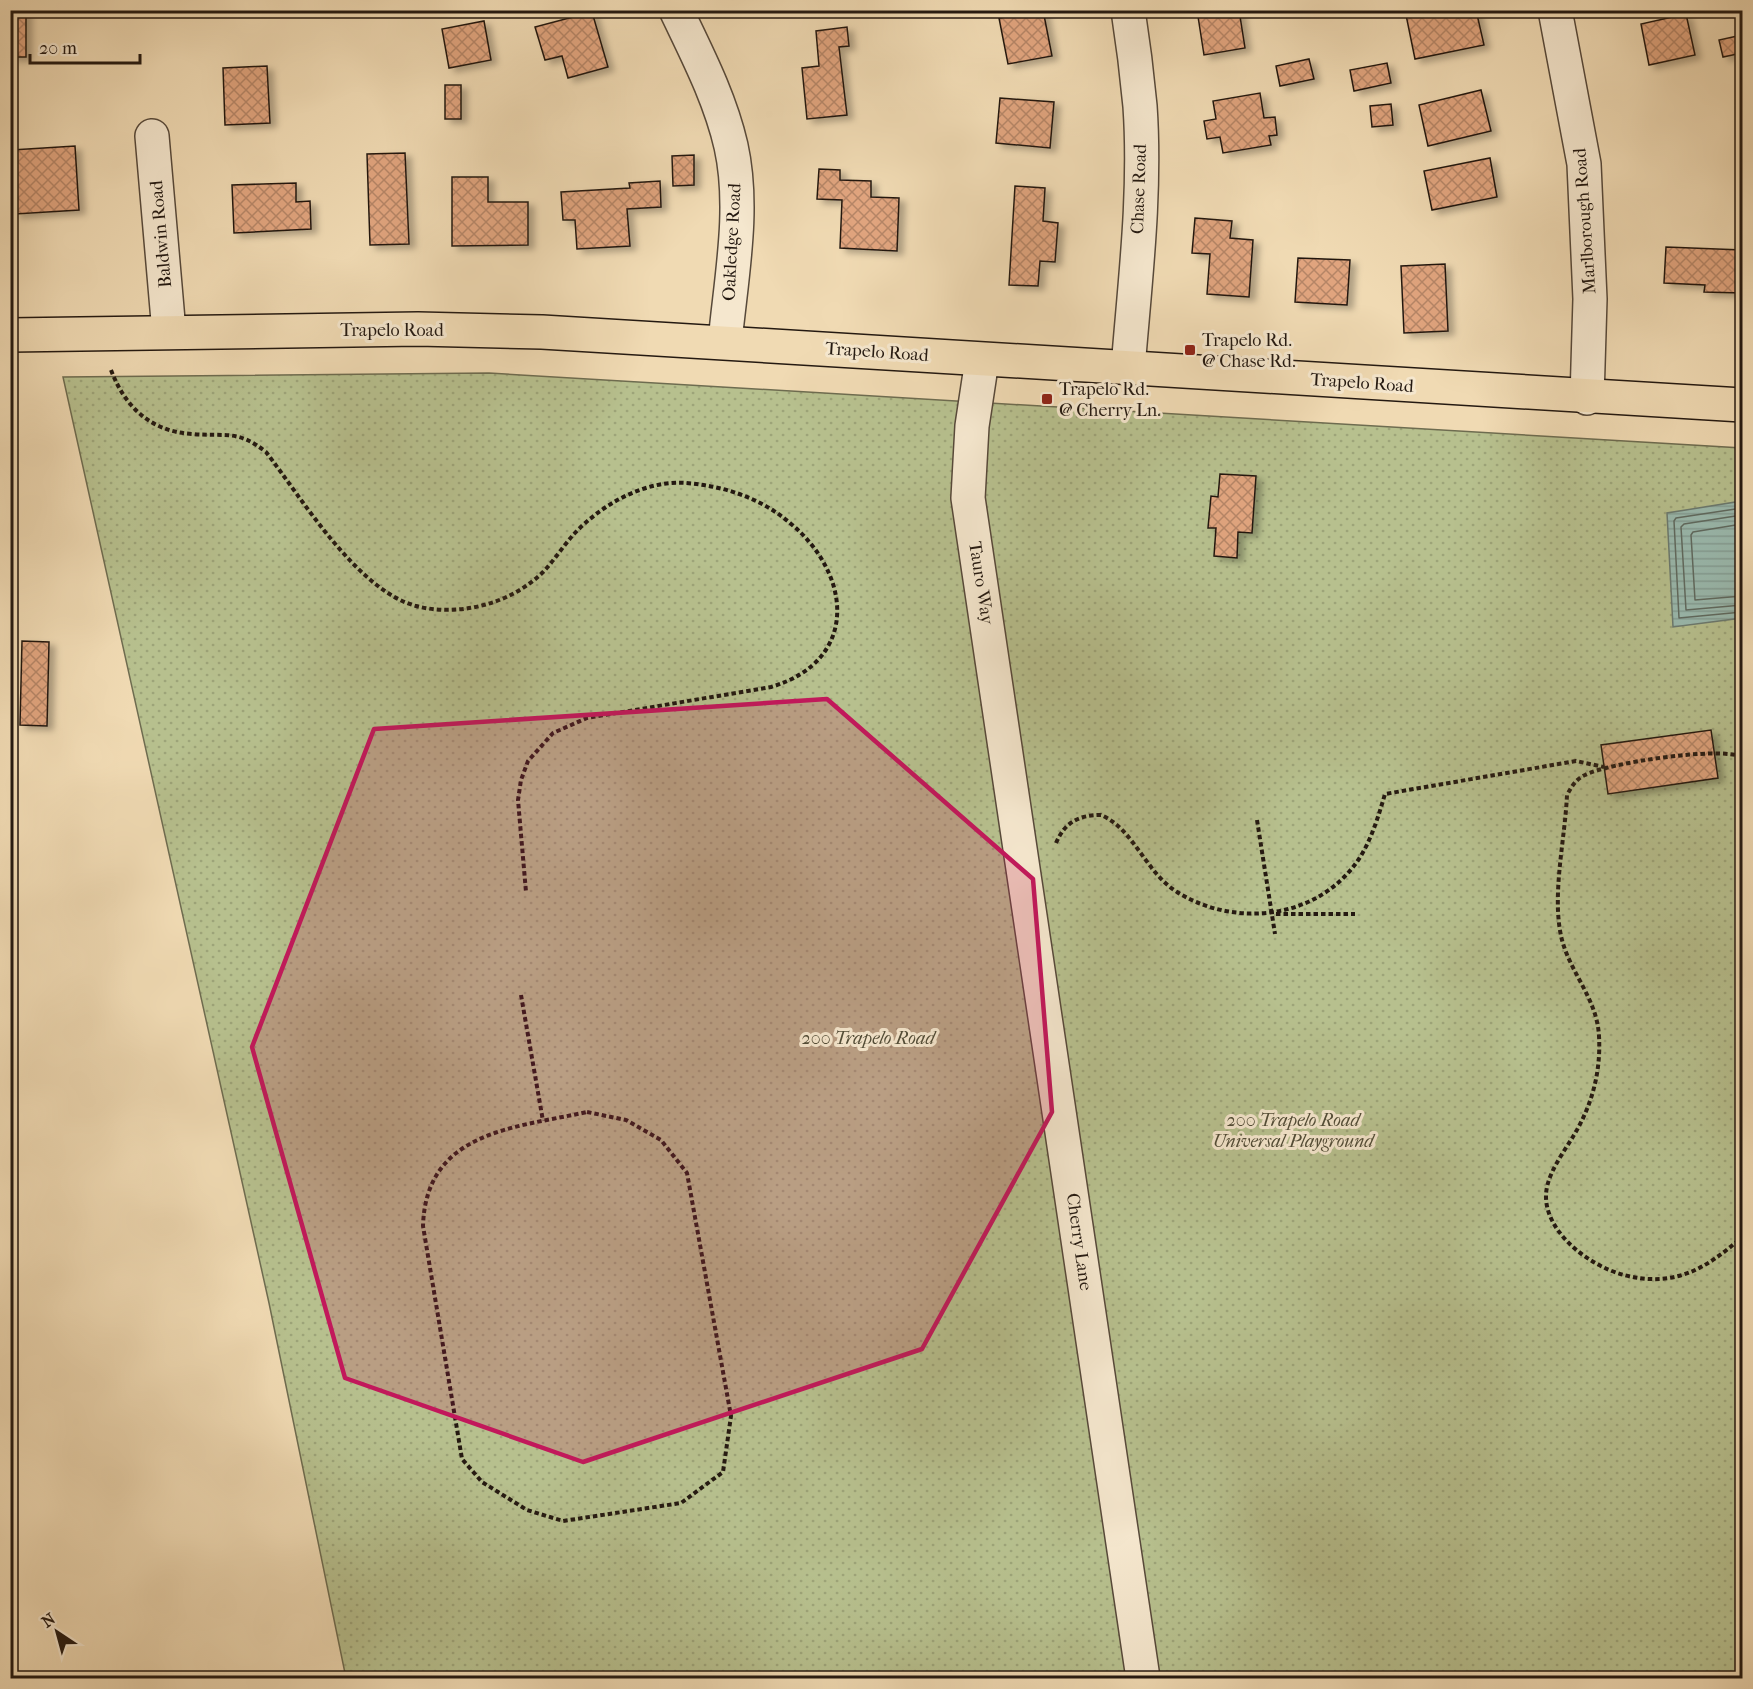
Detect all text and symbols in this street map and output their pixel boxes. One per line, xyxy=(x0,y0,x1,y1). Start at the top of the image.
scale bar xyxy=(30,27,140,65)
text: 20 m xyxy=(39,38,77,59)
street label: Chase Road xyxy=(1127,143,1151,234)
street label: Marlborough Road xyxy=(1569,147,1601,295)
street label: Baldwin Road xyxy=(146,179,176,289)
street label: Oakledge Road xyxy=(718,182,746,301)
street label: Trapelo Road xyxy=(340,320,444,341)
place label: Trapelo Rd. @ Chase Rd. xyxy=(1202,330,1296,372)
street label: Trapelo Road xyxy=(825,338,929,366)
marker: Trapelo Rd. @ Chase Rd. xyxy=(1183,343,1197,357)
street label: Trapelo Road xyxy=(1310,369,1414,397)
place label: Trapelo Rd. @ Cherry Ln. xyxy=(1059,379,1161,421)
marker: Trapelo Rd. @ Cherry Ln. xyxy=(1040,392,1054,406)
street label: Tauro Way xyxy=(964,540,998,627)
park label: 200 Trapelo Road xyxy=(801,1028,937,1049)
park label: 200 Trapelo Road Universal Playground xyxy=(1213,1110,1376,1152)
street label: Cherry Lane xyxy=(1062,1192,1096,1292)
north arrow xyxy=(27,1602,87,1662)
text: N xyxy=(38,1609,60,1632)

